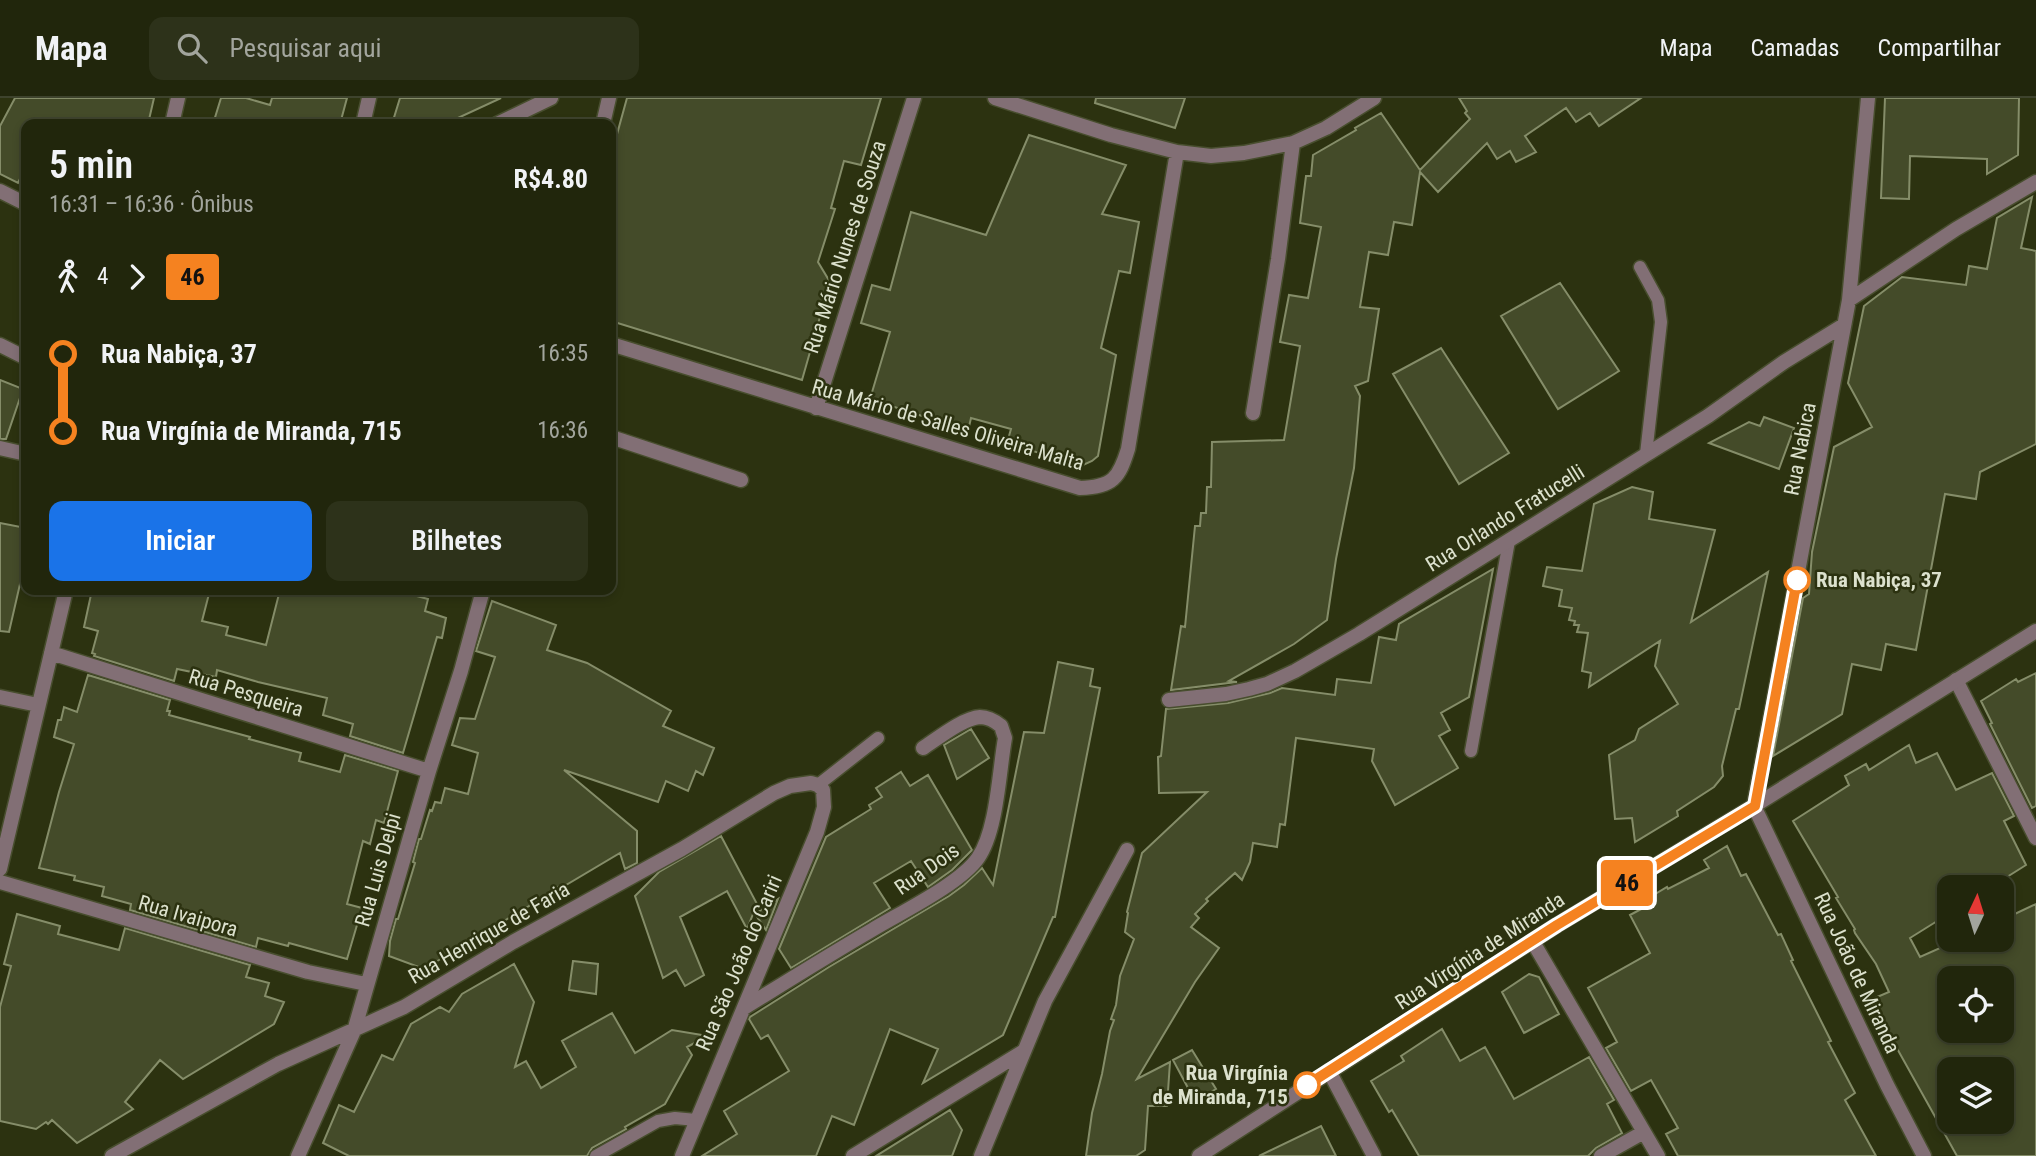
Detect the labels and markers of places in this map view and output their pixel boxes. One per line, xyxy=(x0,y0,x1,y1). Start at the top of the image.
marker: Rua Nabiça, 37 xyxy=(1784,567,1810,593)
place label: Rua Nabiça, 37 xyxy=(1816,568,1942,592)
place label: Rua Virgínia de Miranda, 715 xyxy=(1152,1061,1288,1109)
marker: Rua Virgínia de Miranda, 715 xyxy=(1294,1072,1320,1098)

